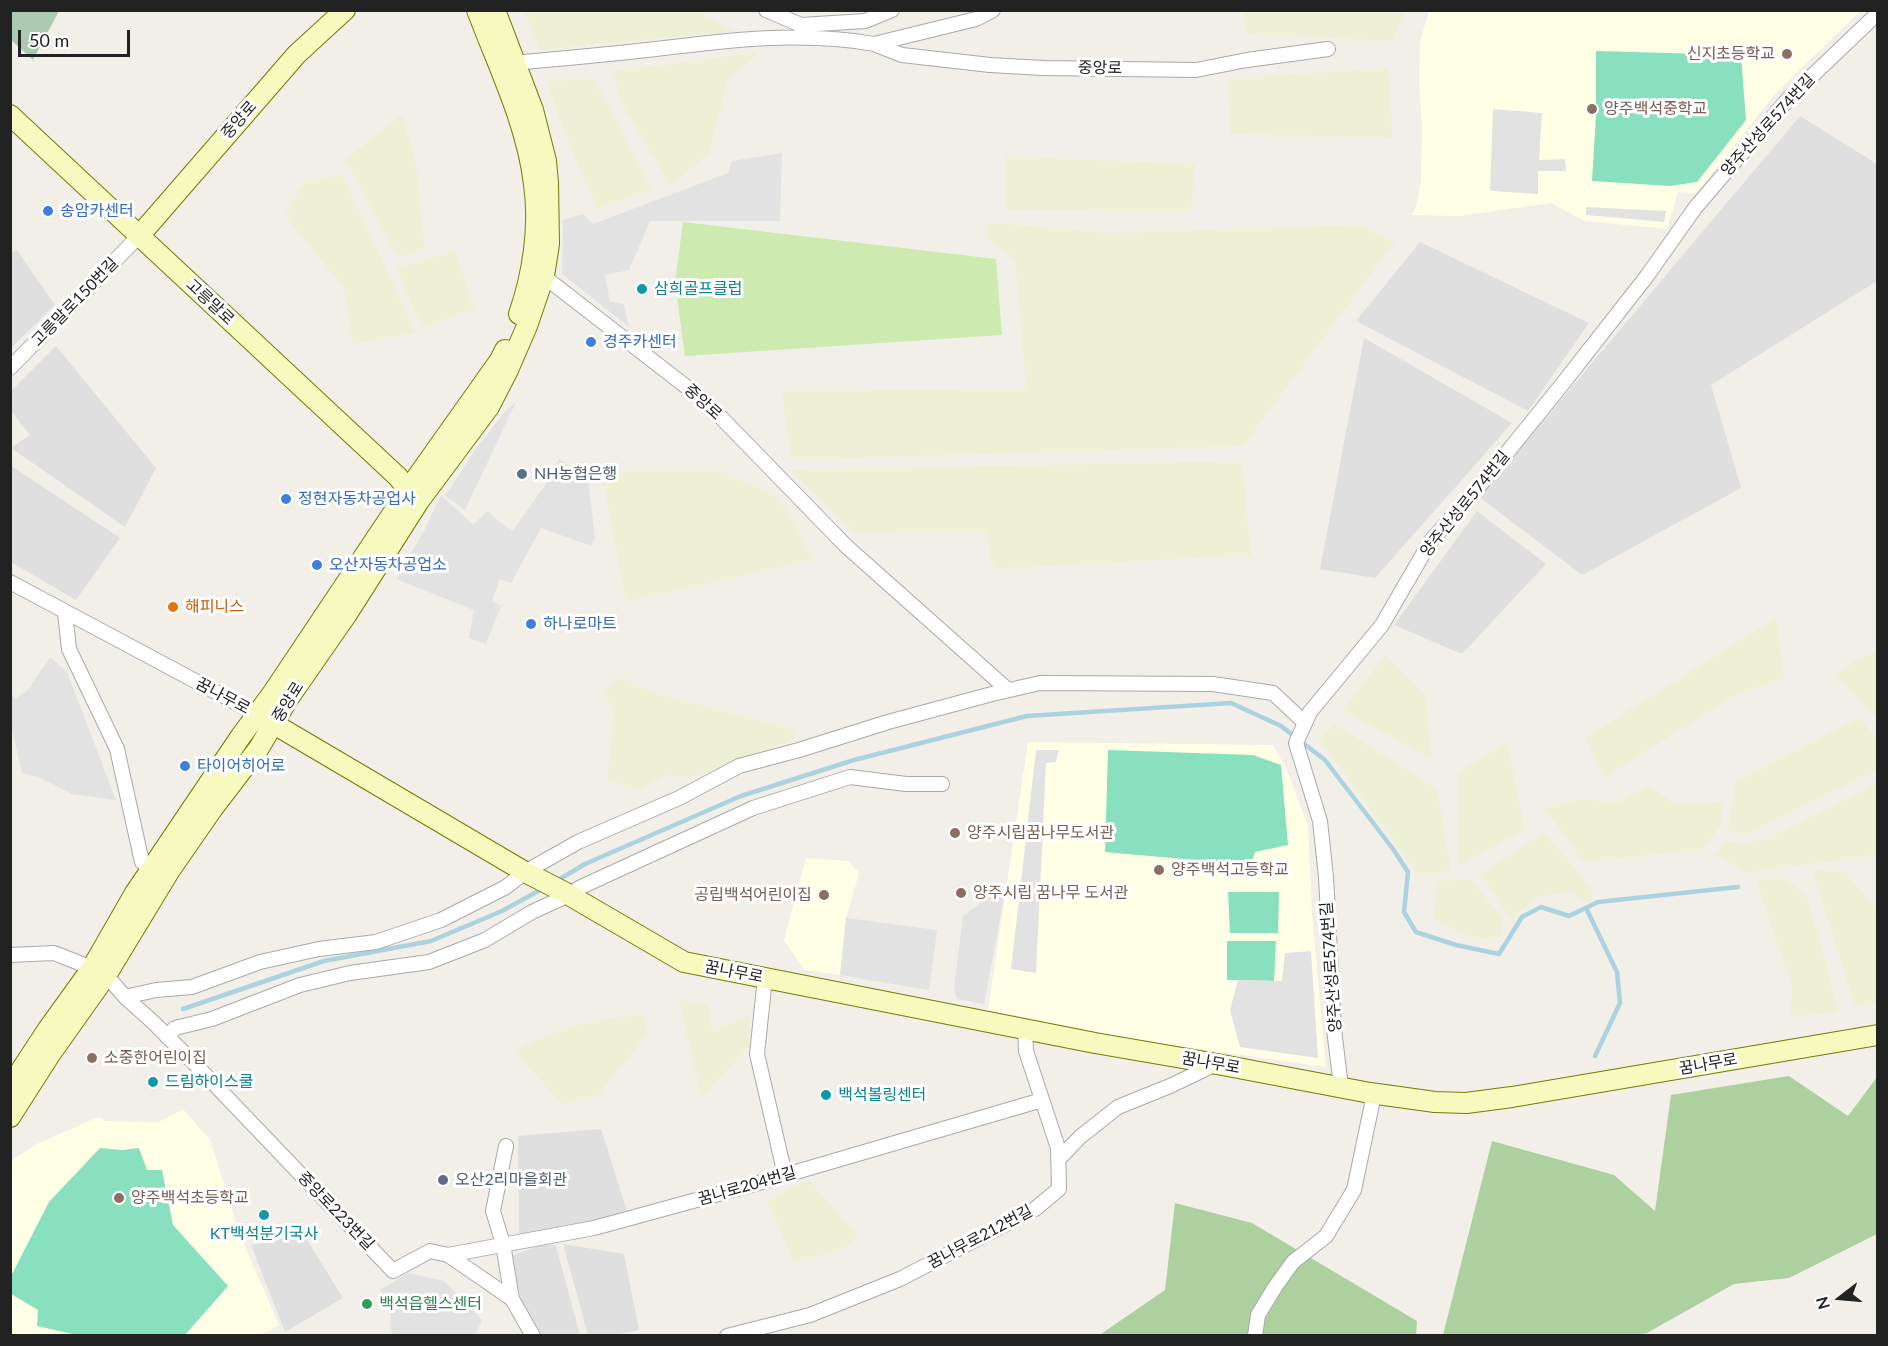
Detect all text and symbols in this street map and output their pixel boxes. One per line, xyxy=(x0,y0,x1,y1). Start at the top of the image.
scale bar xyxy=(21,18,134,56)
text: 50 m xyxy=(29,29,69,51)
place label: 신지초등학교 xyxy=(1687,44,1775,64)
marker: 신지초등학교 xyxy=(1780,47,1794,61)
street label: 중앙로 xyxy=(1078,58,1122,78)
street label: 양주산성로574번길 xyxy=(1717,70,1819,180)
street label: 중앙로 xyxy=(217,97,261,143)
place label: 양주백석중학교 xyxy=(1604,99,1707,119)
marker: 양주백석중학교 xyxy=(1585,102,1599,116)
place label: 송암카센터 xyxy=(60,201,134,221)
marker: 송암카센터 xyxy=(41,204,55,218)
street label: 고릉말로150번길 xyxy=(28,254,122,350)
street label: 고릉말로 xyxy=(182,275,238,329)
place label: 삼희골프클럽 xyxy=(654,279,742,299)
marker: 삼희골프클럽 xyxy=(635,282,649,296)
place label: 경주카센터 xyxy=(603,332,677,352)
marker: 경주카센터 xyxy=(584,335,598,349)
street label: 중앙로 xyxy=(680,380,726,424)
street label: 양주산성로574번길 xyxy=(1416,447,1514,561)
place label: NH농협은행 xyxy=(534,464,617,484)
marker: NH농협은행 xyxy=(515,467,529,481)
place label: 정현자동차공업사 xyxy=(298,489,416,509)
marker: 정현자동차공업사 xyxy=(279,492,293,506)
place label: 오산자동차공업소 xyxy=(329,555,447,575)
marker: 오산자동차공업소 xyxy=(310,558,324,572)
place label: 해피니스 xyxy=(185,597,244,617)
marker: 해피니스 xyxy=(166,600,180,614)
place label: 하나로마트 xyxy=(543,614,617,634)
marker: 하나로마트 xyxy=(524,617,538,631)
street label: 꿈나무로 xyxy=(192,674,254,718)
street label: 중앙로 xyxy=(268,678,308,726)
place label: 타이어히어로 xyxy=(197,756,285,776)
marker: 타이어히어로 xyxy=(178,759,192,773)
place label: 양주시립꿈나무도서관 xyxy=(967,823,1114,843)
marker: 양주시립꿈나무도서관 xyxy=(948,826,962,840)
place label: 양주백석고등학교 xyxy=(1171,860,1289,880)
marker: 양주백석고등학교 xyxy=(1152,863,1166,877)
place label: 양주시립 꿈나무 도서관 xyxy=(973,883,1128,903)
place label: 공립백석어린이집 xyxy=(694,885,812,905)
marker: 양주시립 꿈나무 도서관 xyxy=(954,886,968,900)
marker: 공립백석어린이집 xyxy=(817,888,831,902)
street label: 양주산성로574번길 xyxy=(1317,901,1345,1033)
street label: 꿈나무로 xyxy=(703,957,765,987)
place label: 소중한어린이집 xyxy=(104,1048,207,1068)
street label: 꿈나무로 xyxy=(1180,1048,1242,1078)
street label: 꿈나무로 xyxy=(1677,1049,1739,1079)
marker: 소중한어린이집 xyxy=(85,1051,99,1065)
place label: 드림하이스쿨 xyxy=(165,1072,253,1092)
marker: 드림하이스쿨 xyxy=(146,1075,160,1089)
place label: 백석볼링센터 xyxy=(838,1085,926,1105)
marker: 백석볼링센터 xyxy=(819,1088,833,1102)
street label: 꿈나로204번길 xyxy=(696,1163,798,1209)
street label: 중앙로223번길 xyxy=(294,1168,378,1254)
place label: 오산2리마을회관 xyxy=(455,1170,567,1190)
marker: 오산2리마을회관 xyxy=(436,1173,450,1187)
place label: 양주백석초등학교 xyxy=(131,1188,249,1208)
marker: 양주백석초등학교 xyxy=(112,1191,126,1205)
street label: 꿈나무로212번길 xyxy=(924,1201,1036,1273)
marker: KT백석분기국사 xyxy=(257,1208,271,1222)
place label: KT백석분기국사 xyxy=(210,1224,318,1244)
north arrow xyxy=(1810,1268,1870,1328)
place label: 백석읍헬스센터 xyxy=(379,1294,482,1314)
text: N xyxy=(1811,1295,1833,1312)
marker: 백석읍헬스센터 xyxy=(360,1297,374,1311)

